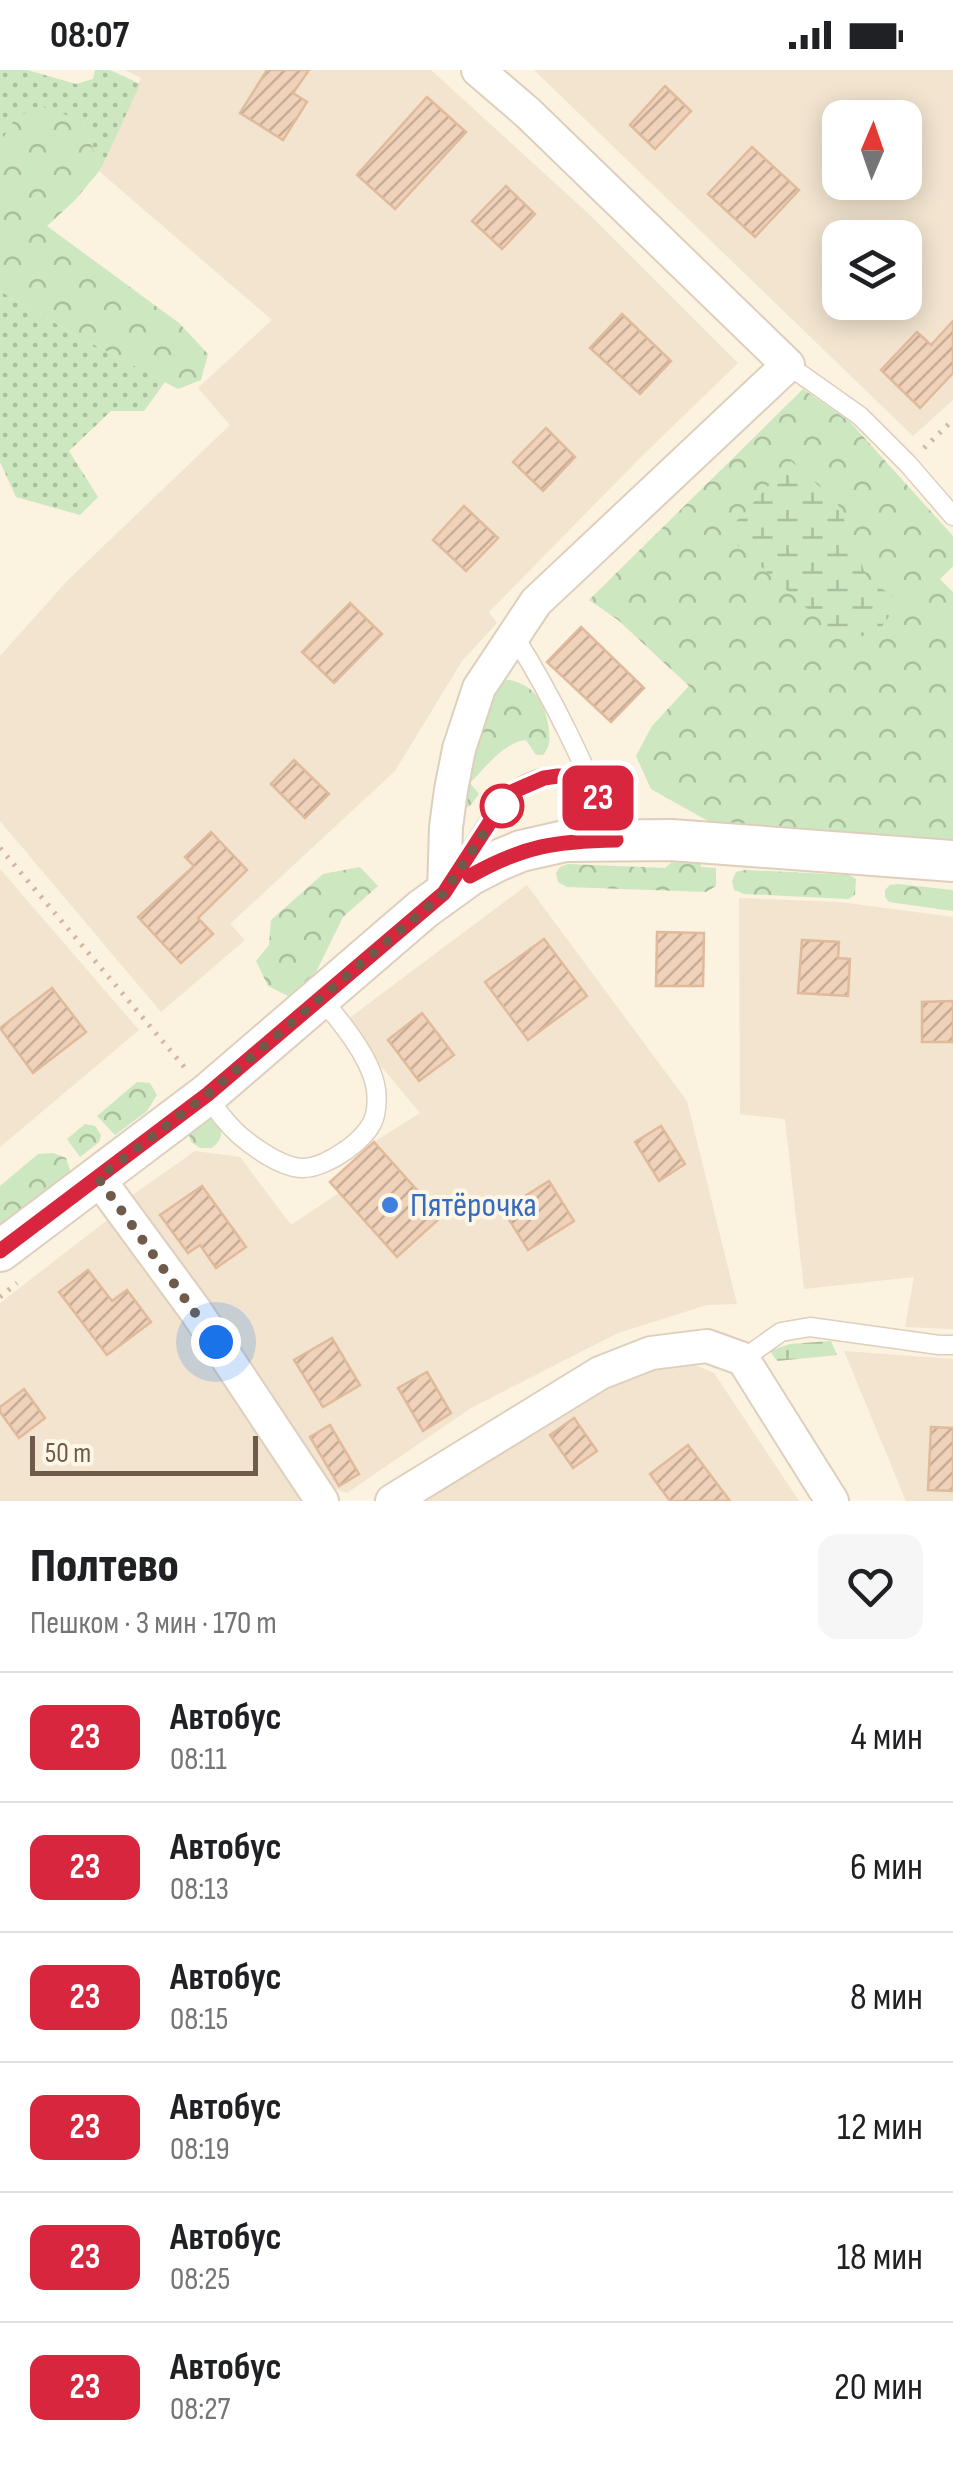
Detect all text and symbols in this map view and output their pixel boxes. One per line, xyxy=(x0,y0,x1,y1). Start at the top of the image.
text: 08:07 xyxy=(50,13,129,58)
north arrow xyxy=(822,100,922,200)
map controls xyxy=(822,100,922,320)
button: layers xyxy=(822,220,922,320)
line badge: 23 xyxy=(553,766,643,830)
text: 23 xyxy=(582,777,614,820)
unlabelled marker xyxy=(481,785,523,827)
place label: Пятёрочка xyxy=(410,1184,537,1227)
marker: Пятёрочка xyxy=(379,1194,401,1216)
your location xyxy=(191,1317,241,1367)
scale bar xyxy=(30,1431,258,1476)
text: 50 m xyxy=(45,1437,91,1470)
button: heart xyxy=(818,1534,923,1639)
text: Полтево xyxy=(30,1538,179,1595)
text: Пешком · 3 мин · 170 m xyxy=(30,1604,277,1643)
text: Автобус xyxy=(170,1695,281,1740)
text: 4 мин xyxy=(851,1715,923,1760)
text: 23 xyxy=(69,1716,101,1759)
text: 08:11 xyxy=(170,1740,227,1779)
text: Автобус xyxy=(170,1825,281,1870)
text: 6 мин xyxy=(850,1845,923,1890)
text: 23 xyxy=(69,1846,101,1889)
text: 08:13 xyxy=(170,1870,229,1909)
text: Автобус xyxy=(170,1955,281,2000)
text: 8 мин xyxy=(850,1975,923,2020)
text: 23 xyxy=(69,1976,101,2019)
text: 08:15 xyxy=(170,2000,228,2039)
text: Автобус xyxy=(170,2085,281,2130)
text: 12 мин xyxy=(837,2105,923,2150)
text: 23 xyxy=(69,2106,101,2149)
text: 08:19 xyxy=(170,2130,230,2169)
text: Автобус xyxy=(170,2215,281,2260)
text: 18 мин xyxy=(837,2235,923,2280)
text: 23 xyxy=(69,2236,101,2279)
text: 08:25 xyxy=(170,2260,230,2299)
text: Автобус xyxy=(170,2345,281,2390)
text: 20 мин xyxy=(834,2365,923,2410)
text: 23 xyxy=(69,2366,101,2409)
text: 08:27 xyxy=(170,2390,230,2429)

